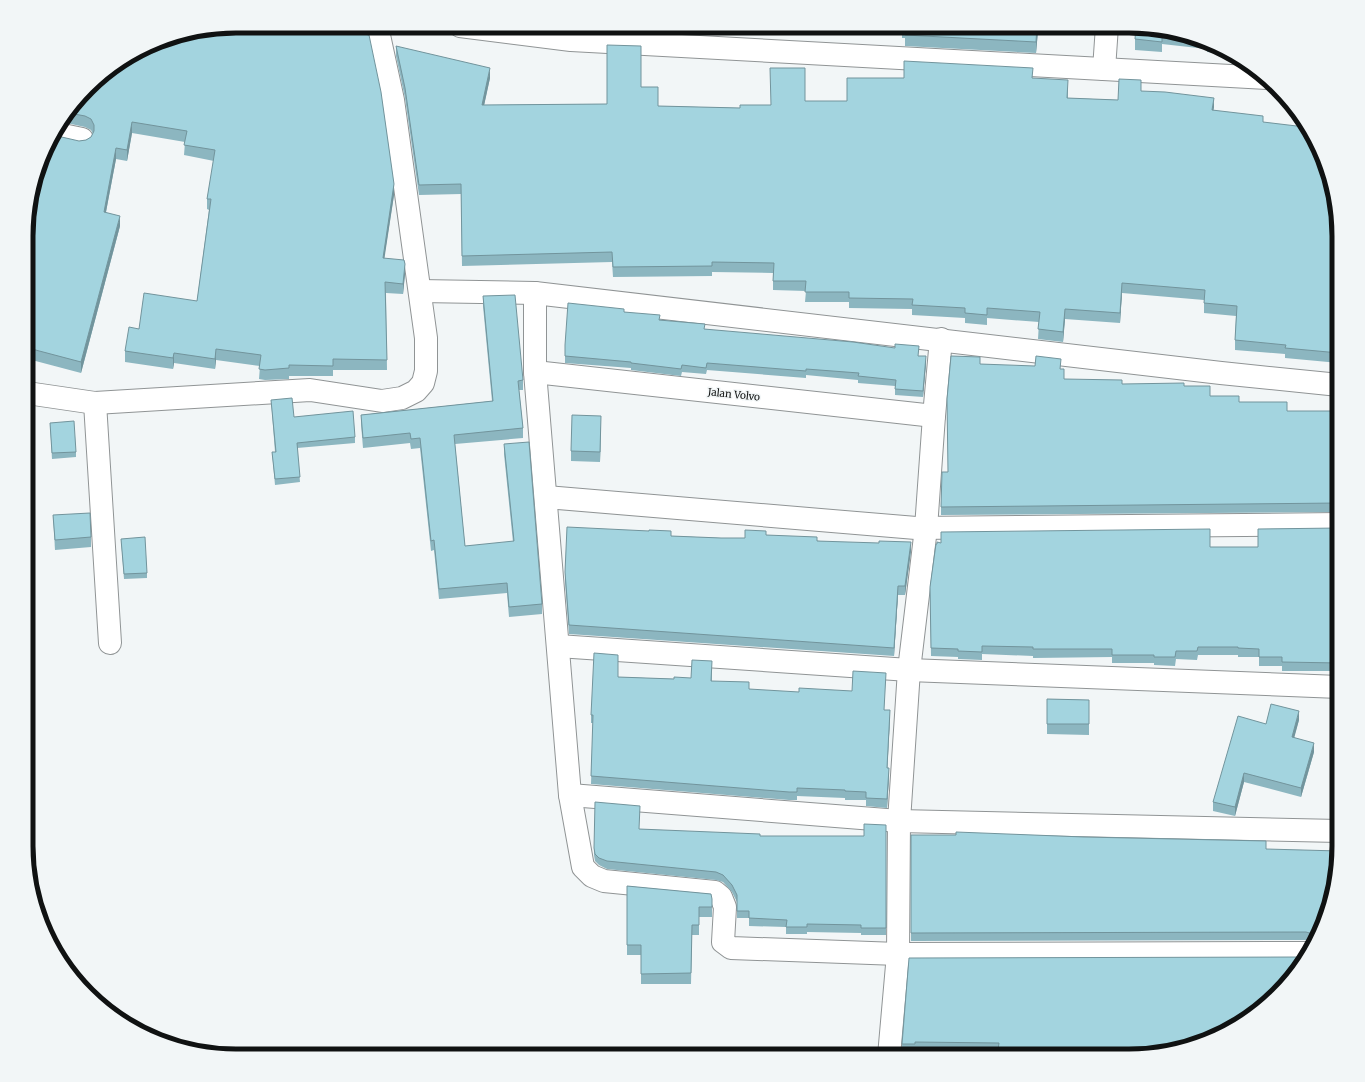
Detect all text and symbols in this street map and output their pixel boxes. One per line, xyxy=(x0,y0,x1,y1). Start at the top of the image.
street label: Jalan Volvo xyxy=(706,385,761,404)

